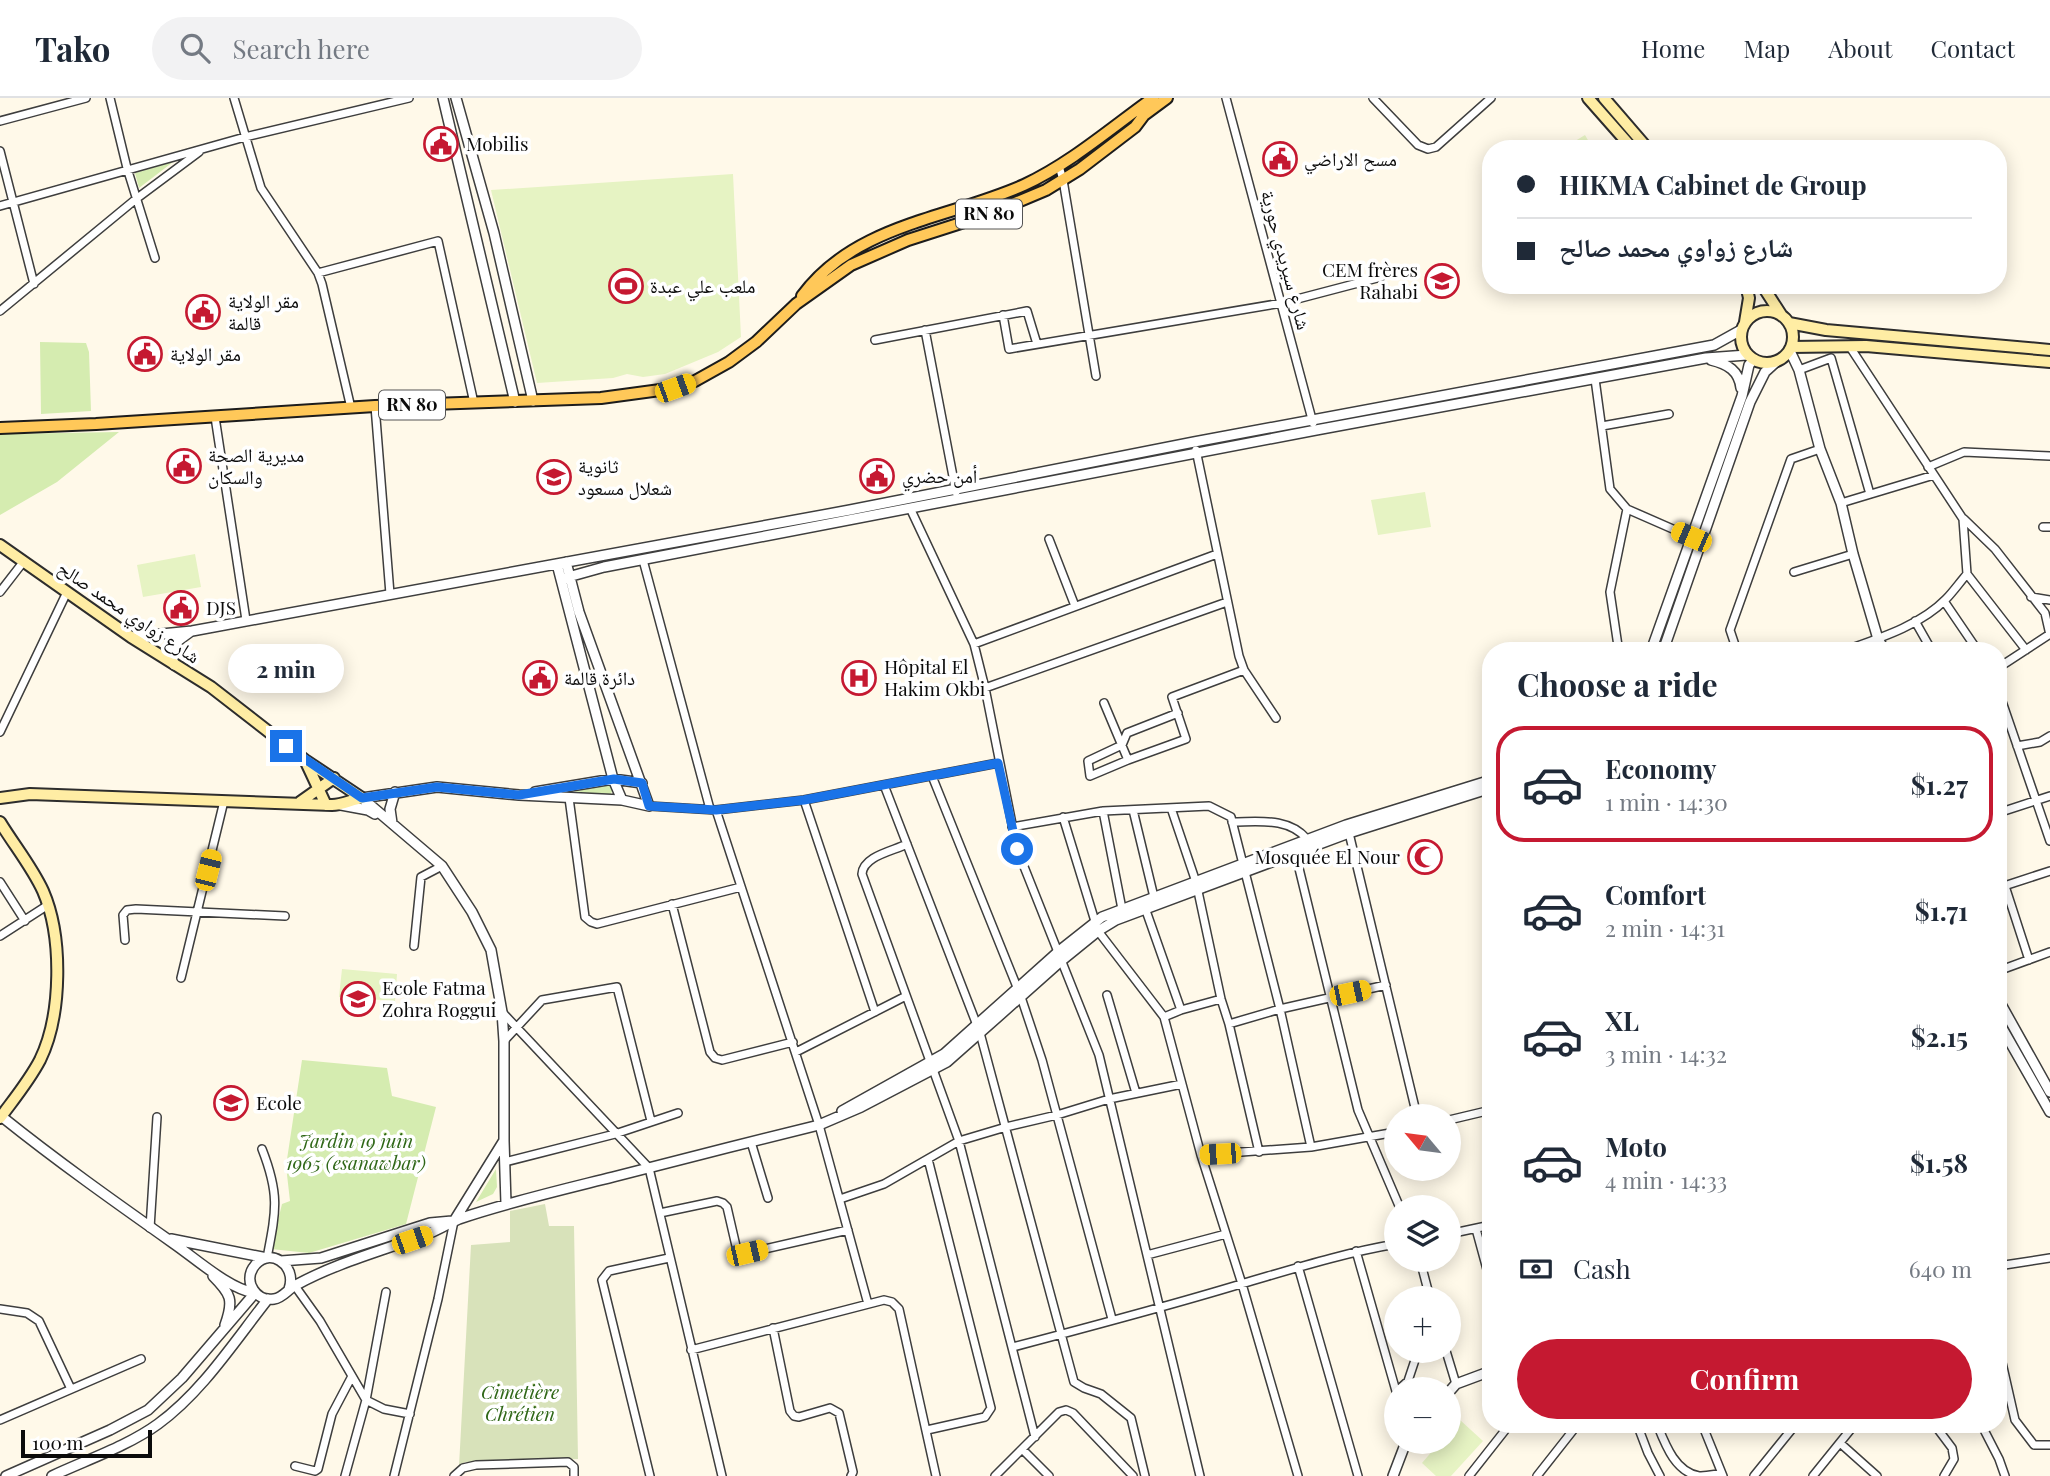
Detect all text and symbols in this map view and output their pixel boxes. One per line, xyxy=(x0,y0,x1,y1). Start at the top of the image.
search box xyxy=(152,17,642,80)
text: Tako xyxy=(35,26,110,70)
icon: search xyxy=(176,29,214,67)
text: Search here xyxy=(232,31,370,66)
text: Home xyxy=(1641,32,1705,64)
text: Map xyxy=(1743,32,1790,64)
text: About xyxy=(1828,32,1892,64)
text: Contact xyxy=(1930,32,2015,64)
public building icon: Mobilis xyxy=(422,125,460,163)
place label: Mobilis xyxy=(466,130,528,156)
public building icon: مسح الاراضي xyxy=(1261,140,1299,178)
place label: مسح الاراضي xyxy=(1304,145,1397,175)
text: HIKMA Cabinet de Group xyxy=(1559,167,1867,202)
street label: شارع سيريدي حورية xyxy=(1252,187,1318,333)
road number: RN 80 xyxy=(956,200,1022,229)
text: شارع زواوي محمد صالح xyxy=(1559,229,1793,264)
place label: CEM frères Rahabi xyxy=(1322,256,1418,304)
school or university icon: CEM frères Rahabi xyxy=(1423,262,1461,300)
sports icon: ملعب علي عبدة xyxy=(607,267,645,305)
place label: ملعب علي عبدة xyxy=(650,272,755,302)
place label: مقر الولاية قالمة xyxy=(228,287,299,335)
public building icon: مقر الولاية قالمة xyxy=(184,293,222,331)
public building icon: مقر الولاية xyxy=(126,335,164,373)
place label: مقر الولاية xyxy=(170,340,241,366)
car xyxy=(652,371,699,405)
road number: RN 80 xyxy=(379,390,445,419)
place label: مديرية الصحة والسكان xyxy=(208,441,304,489)
public building icon: مديرية الصحة والسكان xyxy=(165,447,203,485)
place label: ثانوية شعلال مسعود xyxy=(578,452,672,500)
public building icon: أمن حضري xyxy=(858,457,896,495)
school or university icon: ثانوية شعلال مسعود xyxy=(535,458,573,496)
place label: أمن حضري xyxy=(902,462,977,492)
car xyxy=(1668,519,1715,555)
street label: شارع زواوي محمد صالح xyxy=(51,554,206,672)
public building icon: DJS xyxy=(162,589,200,627)
place label: DJS xyxy=(206,594,236,620)
callout: 2 min xyxy=(228,644,344,694)
text: 2 min xyxy=(256,653,316,684)
place label: Hôpital El Hakim Okbi xyxy=(884,653,986,701)
public building icon: دائرة قالمة xyxy=(521,659,559,697)
hospital icon: Hôpital El Hakim Okbi xyxy=(840,659,878,697)
text: Choose a ride xyxy=(1517,662,1718,705)
place label: دائرة قالمة xyxy=(564,664,635,690)
route end xyxy=(270,730,302,762)
text: Economy xyxy=(1605,751,1716,786)
icon: car xyxy=(1521,753,1584,816)
text: $1.27 xyxy=(1911,767,1968,802)
text: 1 min · 14:30 xyxy=(1605,786,1728,817)
route start xyxy=(1001,833,1033,865)
mosque icon: Mosquée El Nour xyxy=(1406,838,1444,876)
place label: Mosquée El Nour xyxy=(1254,843,1401,869)
car xyxy=(193,847,224,893)
text: Comfort xyxy=(1605,877,1706,912)
icon: car xyxy=(1521,879,1584,942)
text: $1.71 xyxy=(1915,893,1968,928)
text: 2 min · 14:31 xyxy=(1605,912,1725,943)
place label: Ecole Fatma Zohra Roggui xyxy=(382,974,497,1022)
car xyxy=(1328,978,1373,1008)
school or university icon: Ecole Fatma Zohra Roggui xyxy=(339,980,377,1018)
text: XL xyxy=(1605,1003,1639,1038)
icon: car xyxy=(1521,1005,1584,1068)
text: $2.15 xyxy=(1911,1019,1968,1054)
text: 3 min · 14:32 xyxy=(1605,1038,1727,1069)
school or university icon: Ecole xyxy=(212,1084,250,1122)
place label: Ecole xyxy=(256,1089,302,1115)
north arrow xyxy=(1384,1104,1461,1181)
map controls xyxy=(1384,1104,1461,1454)
park label: Jardin 19 juin 1965 (esanawbar) xyxy=(286,1127,426,1175)
text: Moto xyxy=(1605,1129,1667,1164)
icon: car xyxy=(1521,1131,1584,1194)
car xyxy=(1199,1142,1242,1166)
text: $1.58 xyxy=(1910,1145,1968,1180)
text: 4 min · 14:33 xyxy=(1605,1164,1727,1195)
button: layers xyxy=(1384,1195,1461,1272)
car xyxy=(389,1223,436,1257)
car xyxy=(725,1238,770,1268)
icon: cash xyxy=(1517,1250,1555,1288)
text: Cash xyxy=(1573,1251,1631,1286)
text: 640 m xyxy=(1909,1253,1972,1284)
button: + xyxy=(1384,1286,1461,1363)
button: Confirm xyxy=(1517,1339,1972,1419)
button: − xyxy=(1384,1377,1461,1454)
park label: Cimetière Chrétien xyxy=(481,1378,559,1426)
scale bar xyxy=(21,1427,152,1459)
text: 100 m xyxy=(32,1429,83,1455)

